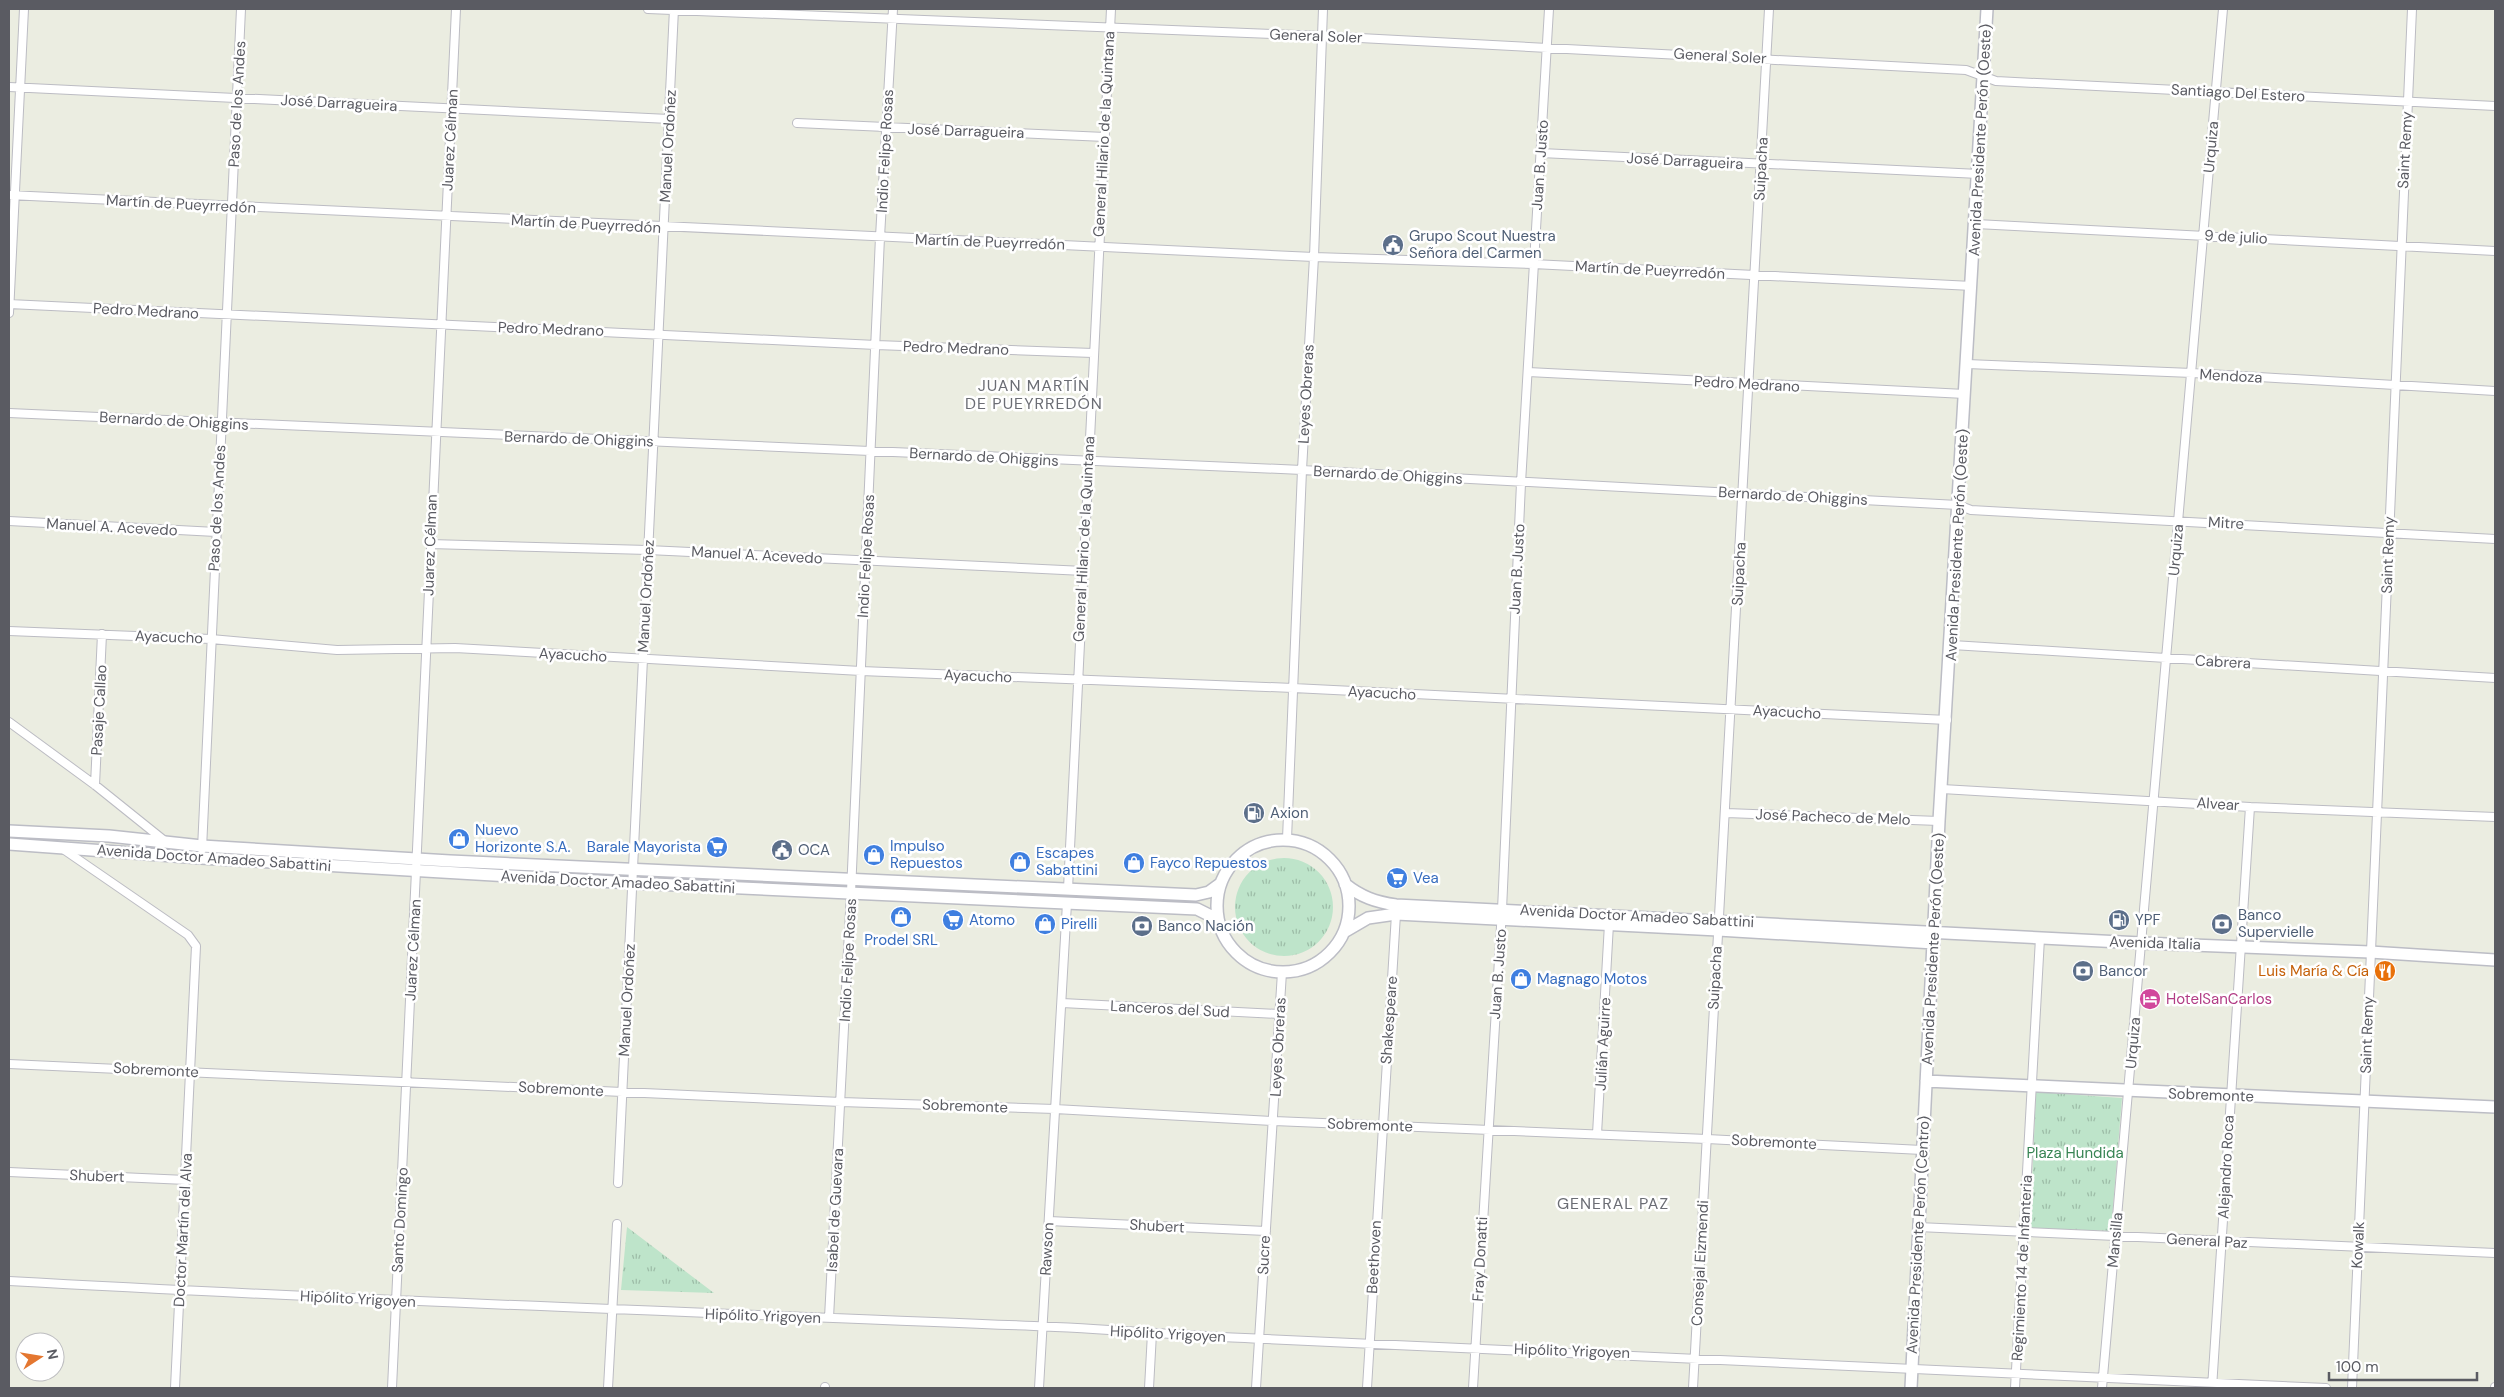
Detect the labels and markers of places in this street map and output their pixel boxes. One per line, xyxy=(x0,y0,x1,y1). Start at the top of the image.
place label: Grupo Scout Nuestra Señora del Carmen xyxy=(1409,226,1556,263)
public building icon: Grupo Scout Nuestra Señora del Carmen xyxy=(1381,233,1405,257)
fuel station icon: Axion xyxy=(1242,801,1266,825)
place label: Axion xyxy=(1270,803,1309,823)
place label: Nuevo Horizonte S.A. xyxy=(475,820,570,857)
shop icon: Nuevo Horizonte S.A. xyxy=(447,827,471,851)
supermarket icon: Barale Mayorista xyxy=(705,835,729,859)
place label: Impulso Repuestos xyxy=(890,836,963,873)
place label: Barale Mayorista xyxy=(587,837,701,857)
public building icon: OCA xyxy=(770,838,794,862)
place label: OCA xyxy=(798,840,830,860)
shop icon: Impulso Repuestos xyxy=(862,843,886,867)
place label: Escapes Sabattini xyxy=(1036,843,1098,880)
shop icon: Escapes Sabattini xyxy=(1008,850,1032,874)
shop icon: Fayco Repuestos xyxy=(1122,851,1146,875)
place label: Fayco Repuestos xyxy=(1150,853,1267,873)
supermarket icon: Vea xyxy=(1385,866,1409,890)
place label: Vea xyxy=(1413,868,1439,888)
shop icon: Prodel SRL xyxy=(889,905,913,929)
place label: Banco Supervielle xyxy=(2238,905,2314,942)
supermarket icon: Atomo xyxy=(941,908,965,932)
fuel station icon: YPF xyxy=(2107,908,2131,932)
place label: Atomo xyxy=(969,910,1015,930)
place label: YPF xyxy=(2135,910,2160,930)
shop icon: Pirelli xyxy=(1033,912,1057,936)
bank icon: Banco Supervielle xyxy=(2210,912,2234,936)
place label: Pirelli xyxy=(1061,914,1097,934)
bank icon: Banco Nación xyxy=(1130,914,1154,938)
place label: Banco Nación xyxy=(1158,916,1254,936)
place label: Prodel SRL xyxy=(864,930,938,950)
bank icon: Bancor xyxy=(2071,959,2095,983)
restaurant icon: Luis María & Cía xyxy=(2373,959,2397,983)
place label: Bancor xyxy=(2099,961,2148,981)
place label: Luis María & Cía xyxy=(2258,961,2369,981)
shop icon: Magnago Motos xyxy=(1509,967,1533,991)
place label: Magnago Motos xyxy=(1537,969,1647,989)
hotel icon: HotelSanCarlos xyxy=(2138,987,2162,1011)
place label: HotelSanCarlos xyxy=(2166,989,2272,1009)

